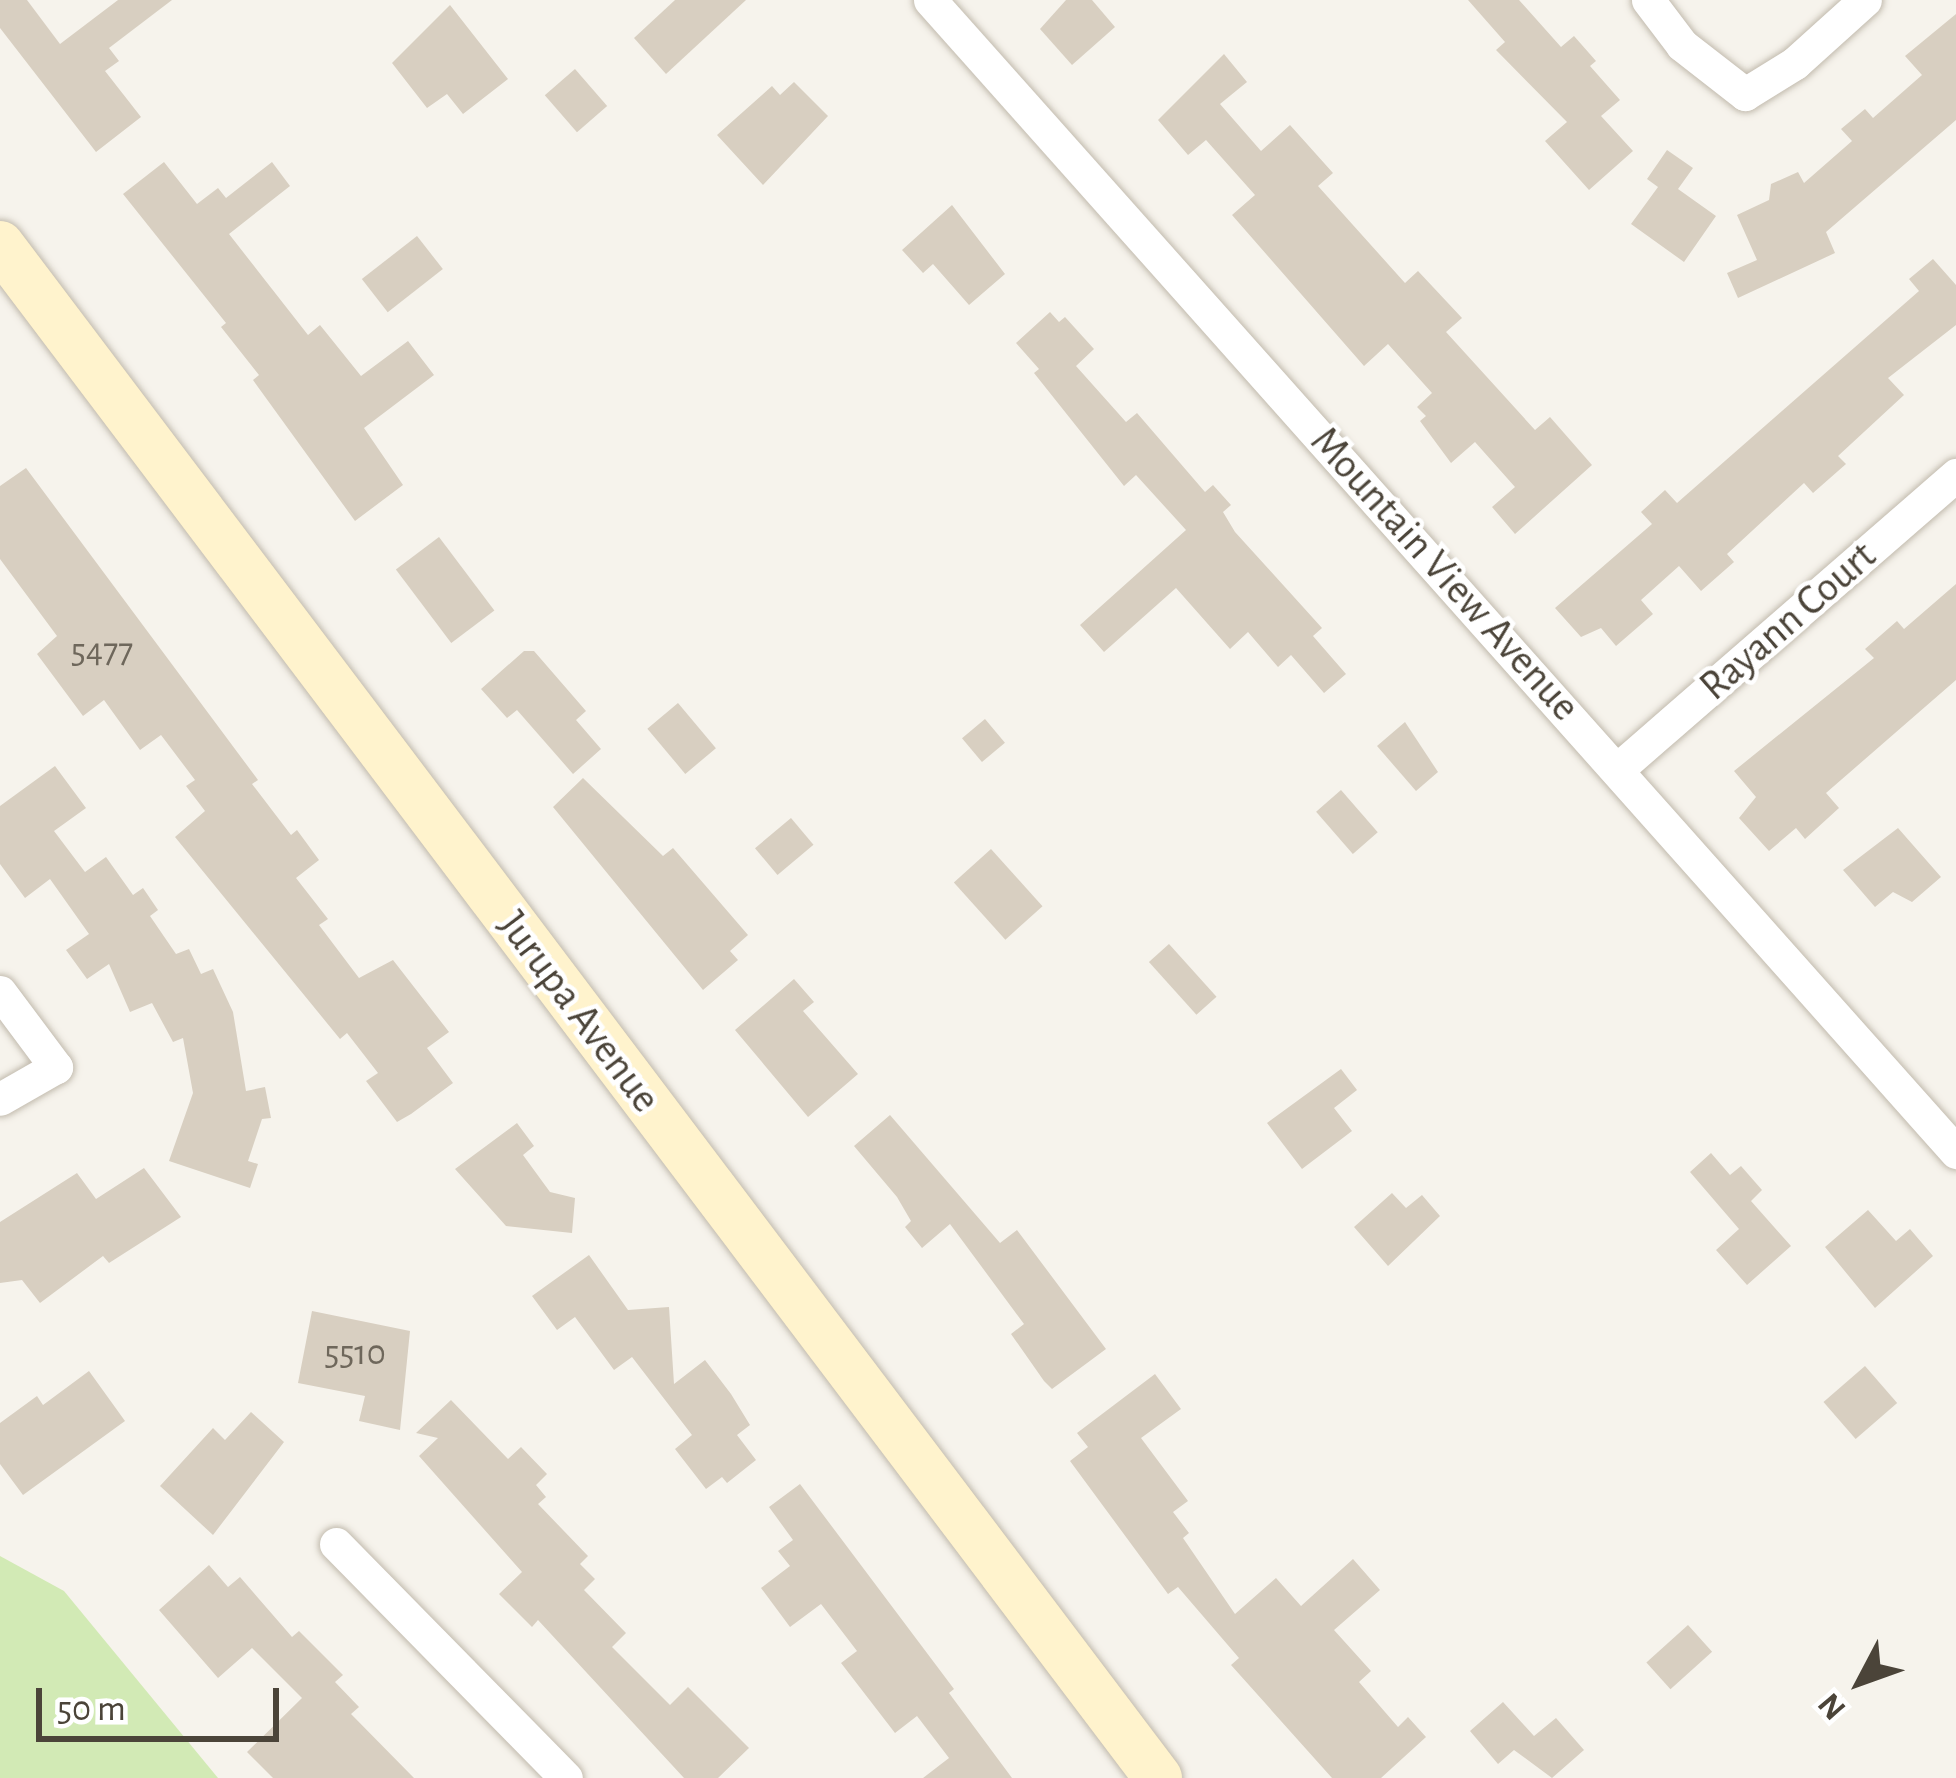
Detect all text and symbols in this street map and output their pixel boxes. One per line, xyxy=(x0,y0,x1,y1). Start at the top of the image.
street label: Mountain View Avenue xyxy=(1300,417,1590,731)
street label: Rayann Court xyxy=(1690,531,1886,711)
house number: 5477 xyxy=(71,630,133,674)
street label: Jurupa Avenue xyxy=(487,902,671,1122)
house number: 5510 xyxy=(324,1332,386,1376)
north arrow xyxy=(1800,1622,1920,1742)
scale bar xyxy=(42,1664,285,1738)
text: N xyxy=(1812,1686,1852,1725)
text: 50 m xyxy=(57,1691,126,1727)

